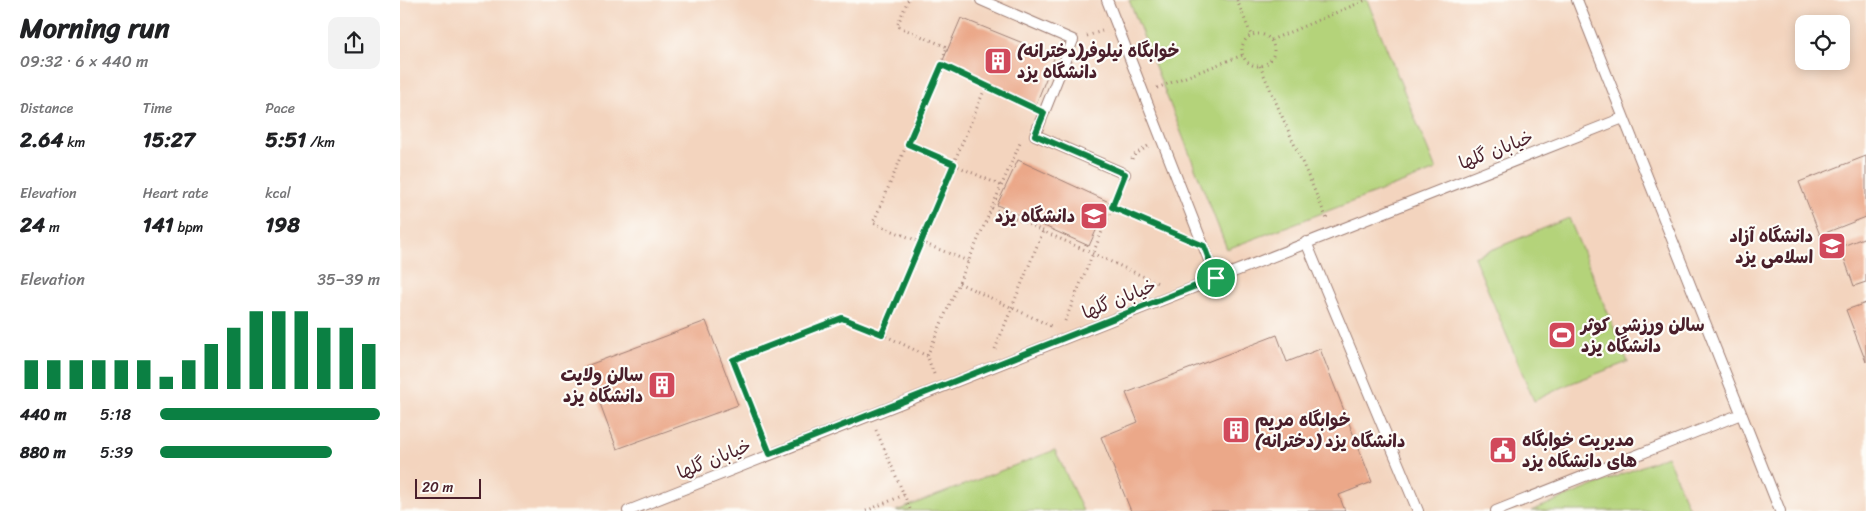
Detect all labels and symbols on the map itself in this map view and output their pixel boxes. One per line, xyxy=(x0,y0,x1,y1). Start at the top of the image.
place label: خوابگاه نیلوفر(دخترانه) دانشگاه یزد xyxy=(1017,35,1180,88)
building icon: خوابگاه نیلوفر(دخترانه) دانشگاه یزد xyxy=(983,46,1013,76)
street label: خیابان گلها xyxy=(1454,121,1538,179)
place label: دانشگاه یزد xyxy=(995,200,1075,232)
school or university icon: دانشگاه یزد xyxy=(1079,201,1109,231)
place label: دانشگاه آزاد اسلامی یزد xyxy=(1730,220,1813,273)
school or university icon: دانشگاه آزاد اسلامی یزد xyxy=(1817,231,1847,261)
pin xyxy=(1195,257,1237,299)
street label: خیابان گلها xyxy=(1077,270,1161,328)
place label: سالن ورزشی کوثر دانشگاه یزد xyxy=(1579,309,1705,362)
sports icon: سالن ورزشی کوثر دانشگاه یزد xyxy=(1547,320,1577,350)
place label: سالن ولایت دانشگاه یزد xyxy=(561,359,643,412)
building icon: سالن ولایت دانشگاه یزد xyxy=(647,370,677,400)
place label: خوابگاه مریم (دخترانه) دانشگاه یزد xyxy=(1255,404,1405,457)
building icon: خوابگاه مریم (دخترانه) دانشگاه یزد xyxy=(1221,415,1251,445)
place label: مدیریت خوابگاه های دانشگاه یزد xyxy=(1522,424,1637,477)
street label: خیابان گلها xyxy=(672,430,756,488)
public building icon: مدیریت خوابگاه های دانشگاه یزد xyxy=(1488,435,1518,465)
scale bar xyxy=(415,476,481,499)

